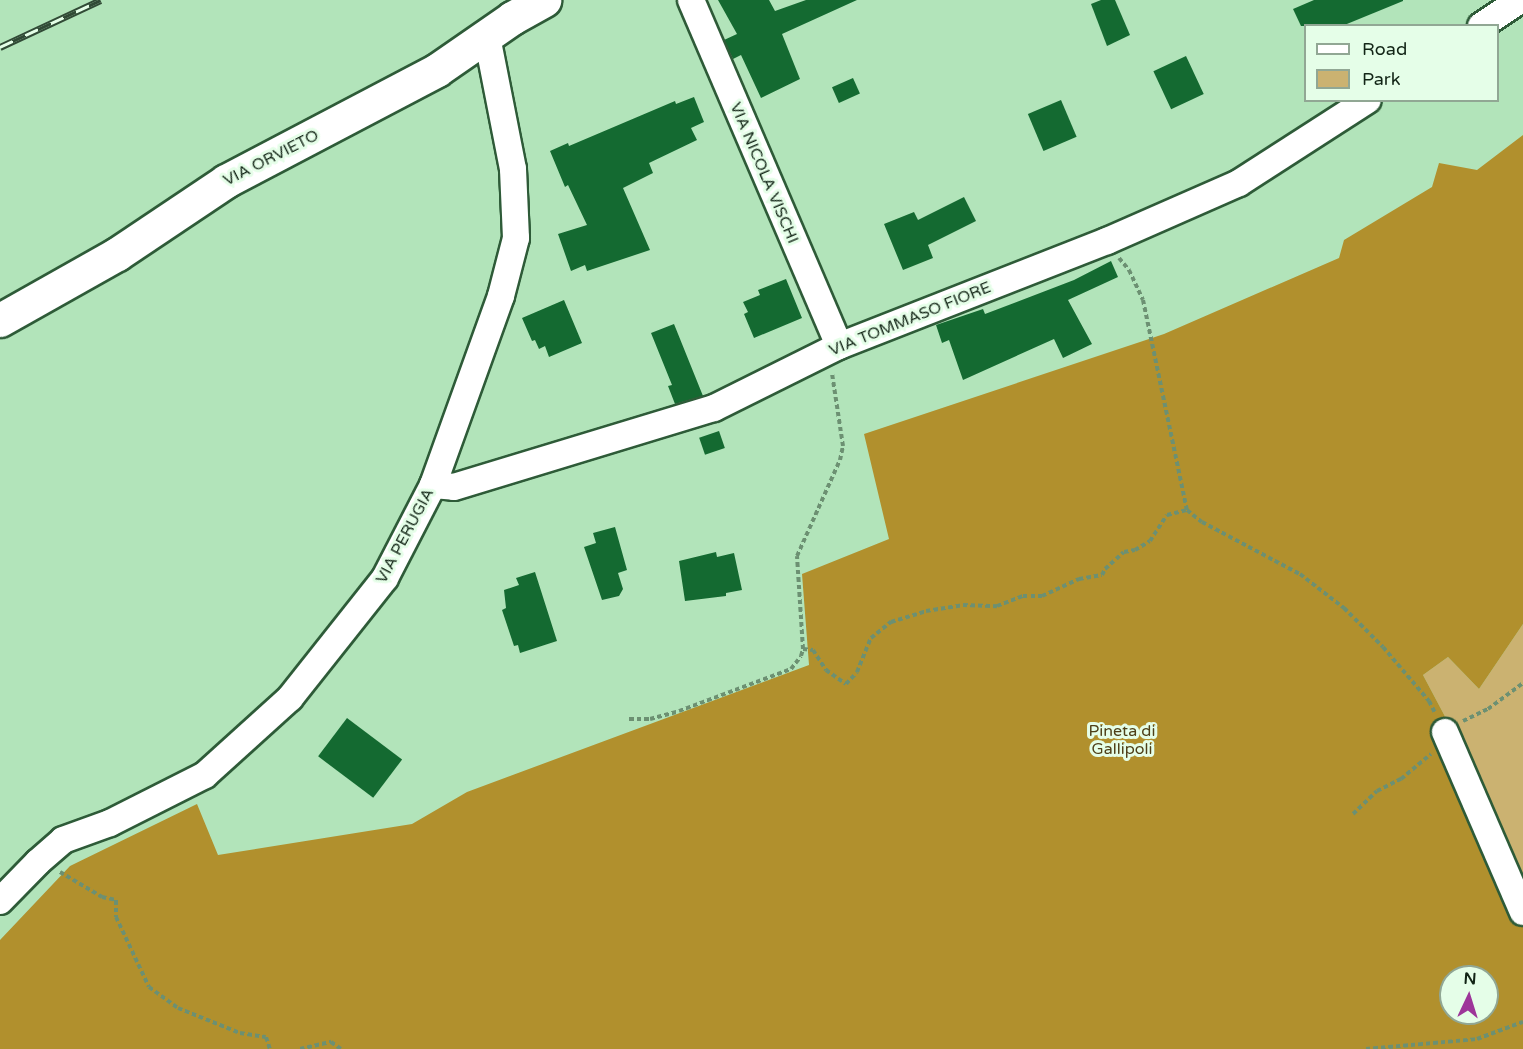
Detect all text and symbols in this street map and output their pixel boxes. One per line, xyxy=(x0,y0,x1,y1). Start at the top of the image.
legend xyxy=(1304,24,1499,102)
text: Road xyxy=(1362,38,1407,60)
text: Park xyxy=(1362,68,1400,90)
street label: VIA NICOLA VISCHI xyxy=(726,100,802,246)
street label: VIA ORVIETO xyxy=(220,126,322,190)
street label: VIA TOMMASO FIORE xyxy=(826,278,994,360)
street label: VIA PERUGIA xyxy=(372,485,438,587)
park label: Pineta di Gallipoli xyxy=(1089,721,1155,759)
north arrow xyxy=(1439,965,1499,1025)
text: N xyxy=(1463,969,1477,989)

